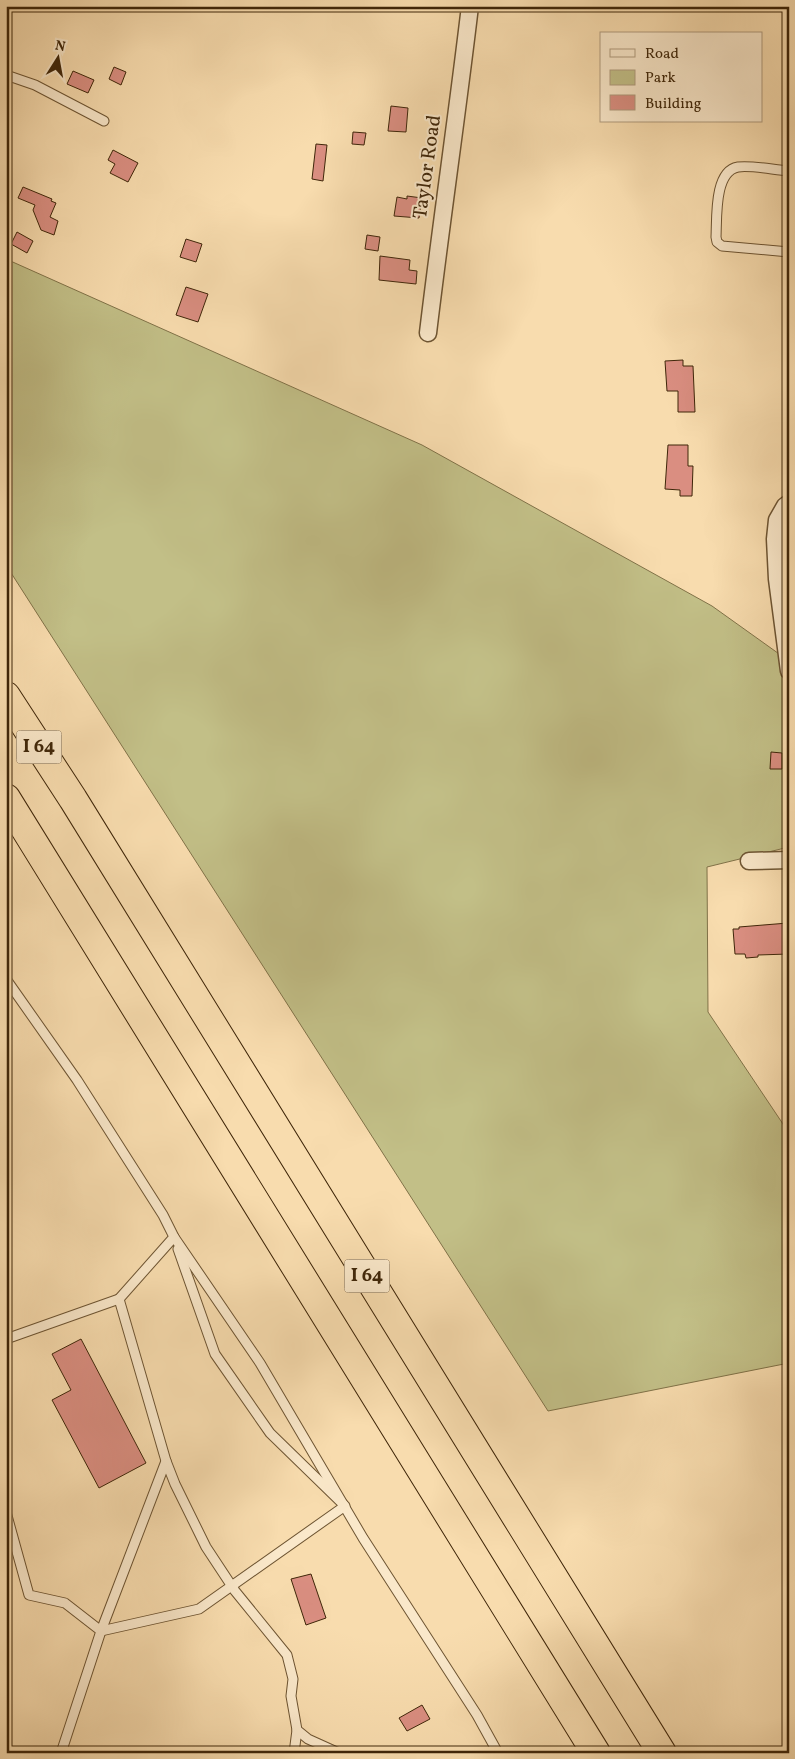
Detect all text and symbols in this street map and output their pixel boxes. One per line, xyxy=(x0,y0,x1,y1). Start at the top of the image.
north arrow xyxy=(32,32,82,82)
legend xyxy=(600,32,762,122)
text: N xyxy=(53,36,67,57)
text: Road xyxy=(645,44,679,65)
text: Park xyxy=(645,68,676,89)
text: Building xyxy=(645,94,702,115)
street label: Taylor Road xyxy=(407,113,449,221)
road number: I 64 xyxy=(16,730,62,764)
road number: I 64 xyxy=(344,1260,390,1292)

